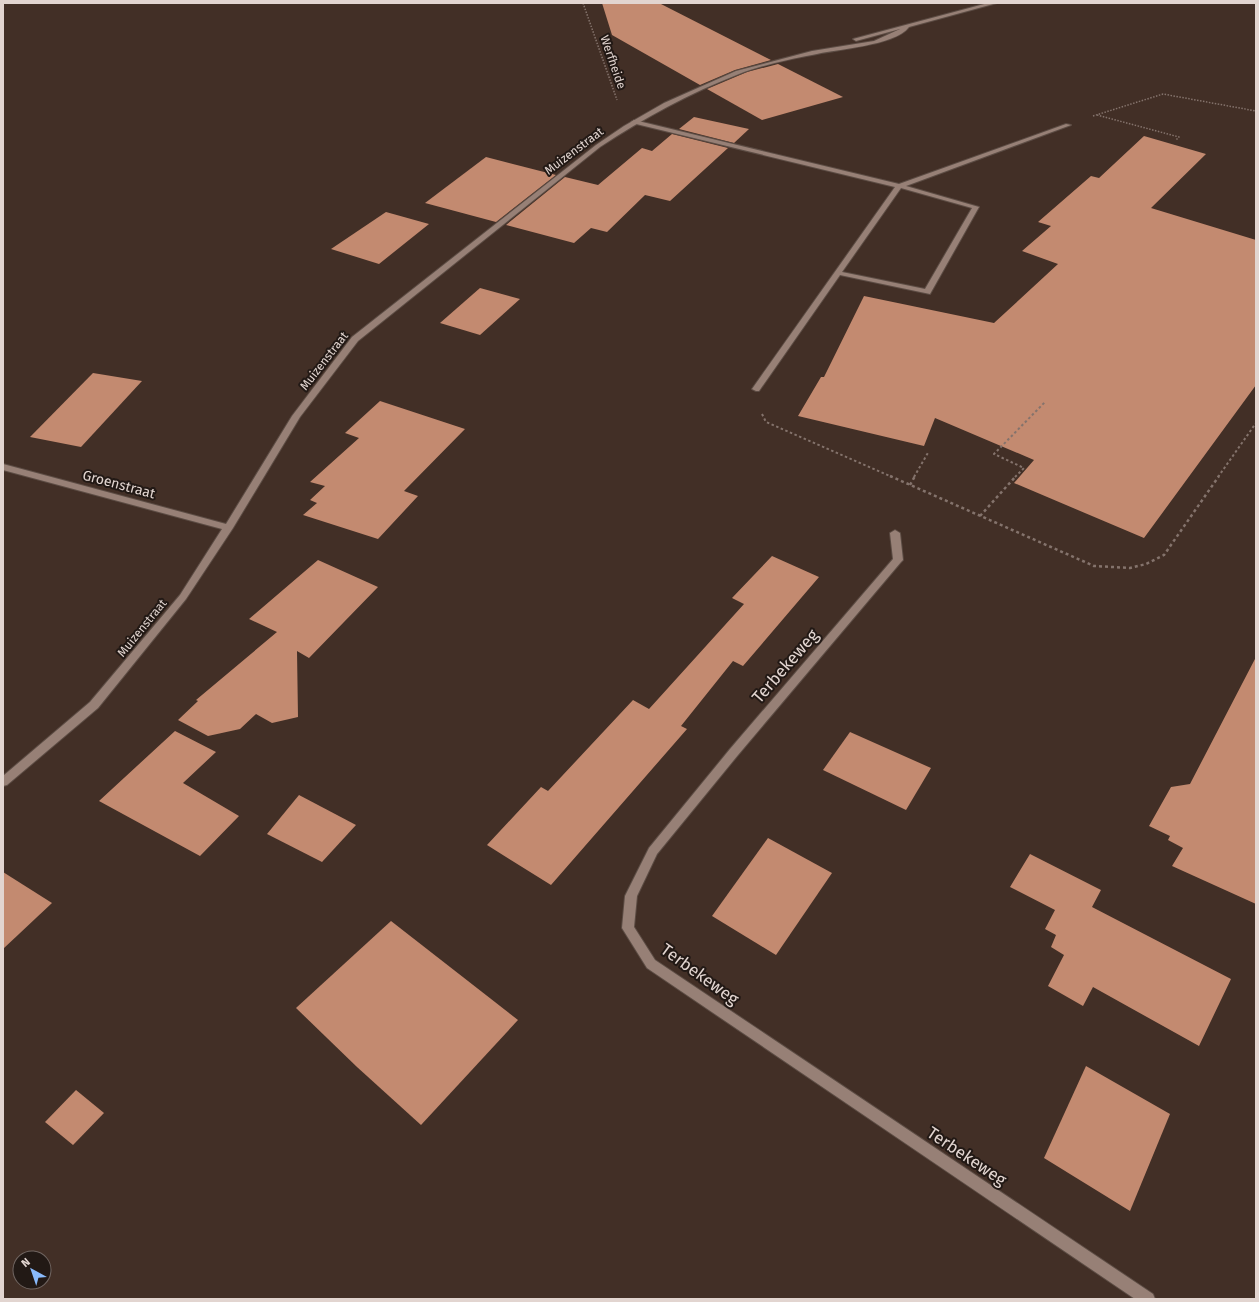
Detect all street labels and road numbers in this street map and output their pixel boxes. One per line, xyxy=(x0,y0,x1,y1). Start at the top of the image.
street label: Werfheide xyxy=(597,33,629,91)
street label: Muizenstraat xyxy=(542,124,607,178)
street label: Muizenstraat xyxy=(297,329,351,393)
street label: Groenstraat xyxy=(81,467,158,503)
street label: Muizenstraat xyxy=(115,596,170,660)
street label: Terbekeweg xyxy=(748,625,823,708)
street label: Terbekeweg xyxy=(657,939,743,1010)
street label: Terbekeweg xyxy=(923,1122,1011,1191)

